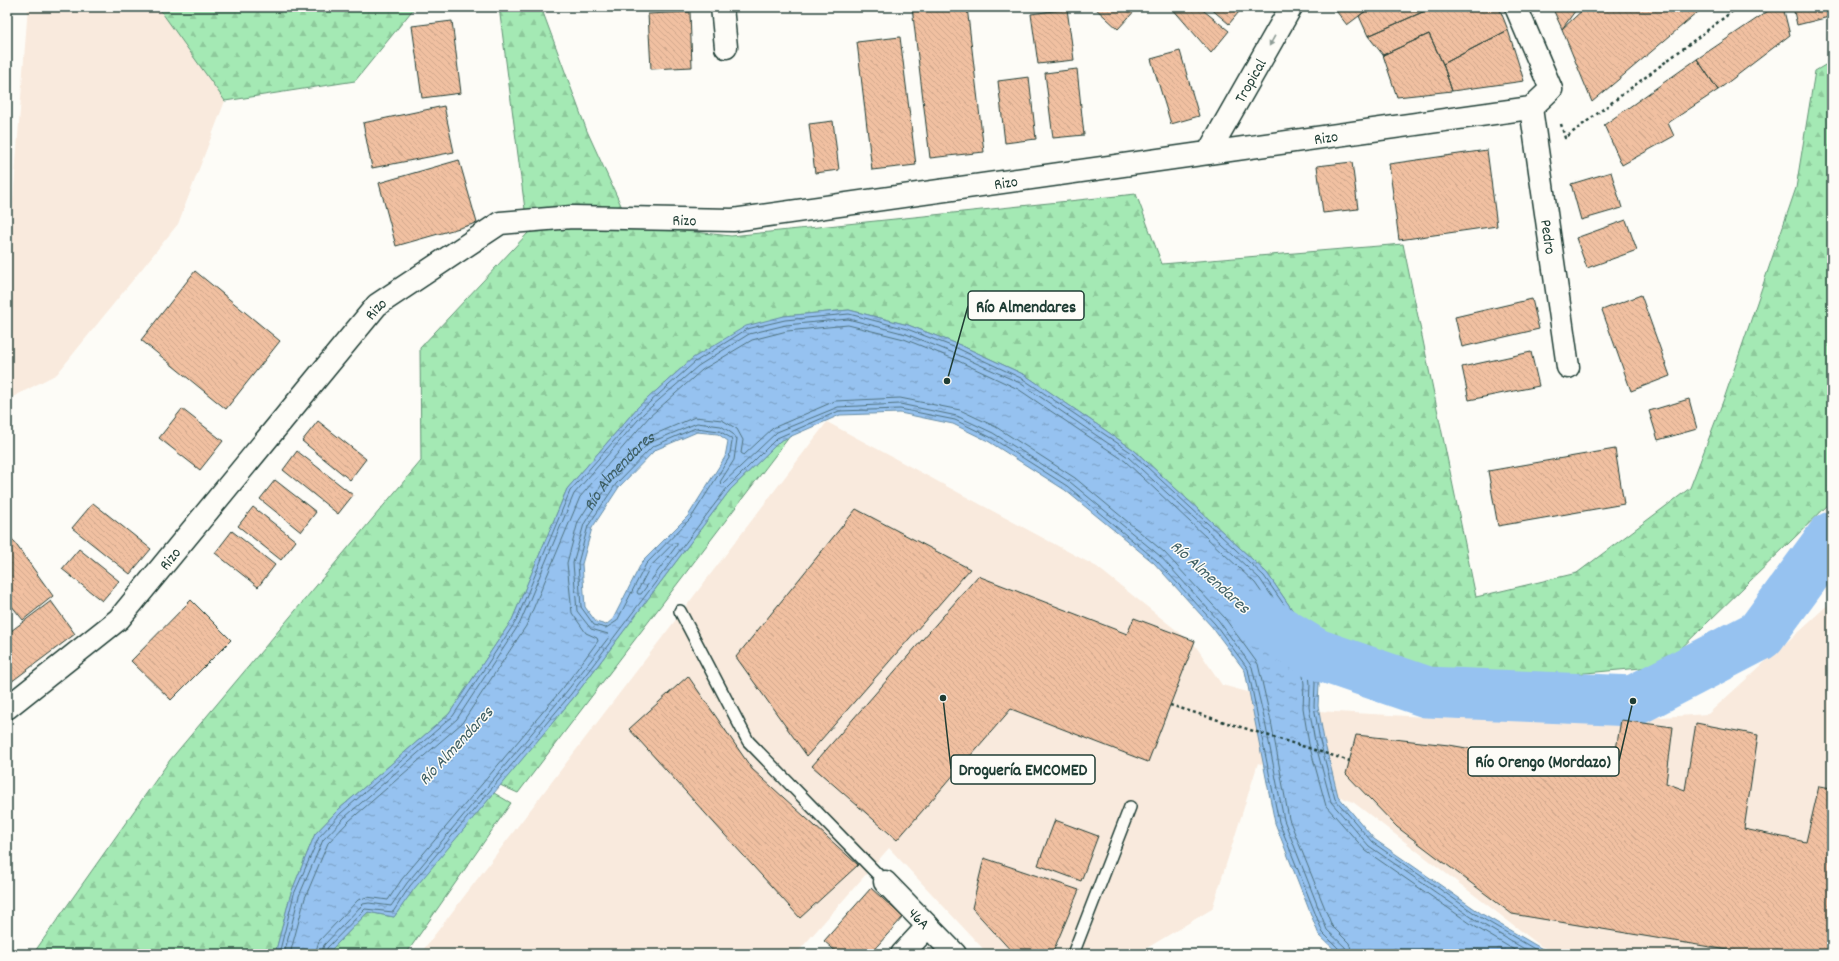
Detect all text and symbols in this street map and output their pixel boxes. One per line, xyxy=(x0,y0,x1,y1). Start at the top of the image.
one-way arrow xyxy=(1268,35,1275,47)
street label: Tropical xyxy=(1230,55,1273,108)
street label: Rizo xyxy=(1313,126,1340,152)
street label: Rizo xyxy=(993,171,1020,197)
street label: Rizo xyxy=(672,210,697,233)
street label: Pedro xyxy=(1533,218,1561,256)
callout: Río Almendares xyxy=(968,291,1084,320)
street label: Rizo xyxy=(360,293,392,326)
text: Río Almendares xyxy=(976,297,1076,321)
water label: Río Almendares xyxy=(579,426,660,517)
water label: Río Almendares xyxy=(1164,536,1255,621)
street label: Rizo xyxy=(155,543,188,576)
water label: Río Almendares xyxy=(414,702,501,792)
callout: Río Orengo (Mordazo) xyxy=(1468,747,1619,776)
text: Río Orengo (Mordazo) xyxy=(1475,752,1611,776)
callout: Droguería EMCOMED xyxy=(951,755,1095,784)
text: Droguería EMCOMED xyxy=(959,760,1087,784)
street label: 46A xyxy=(902,903,935,936)

